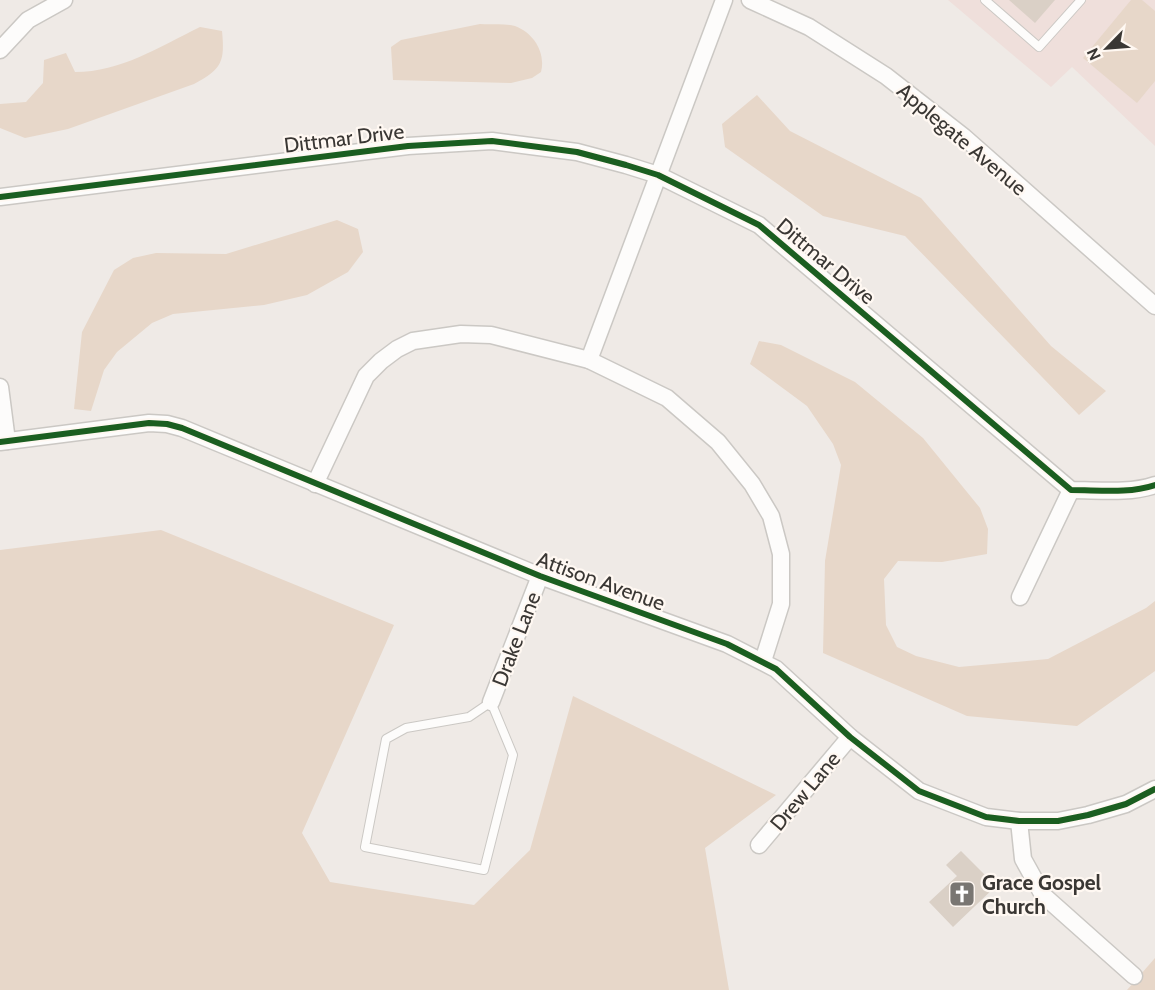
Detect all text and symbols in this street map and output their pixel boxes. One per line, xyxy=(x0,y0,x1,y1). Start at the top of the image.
north arrow xyxy=(1077,18,1137,78)
text: N xyxy=(1083,45,1105,63)
street label: Applegate Avenue xyxy=(892,78,1032,201)
street label: Dittmar Drive xyxy=(283,118,406,158)
street label: Dittmar Drive xyxy=(772,213,880,310)
street label: Attison Avenue xyxy=(534,546,669,616)
street label: Drake Lane xyxy=(487,588,546,690)
street label: Drew Lane xyxy=(765,746,845,836)
place label: Grace Gospel Church xyxy=(982,870,1102,919)
church icon: Grace Gospel Church xyxy=(947,879,977,909)

